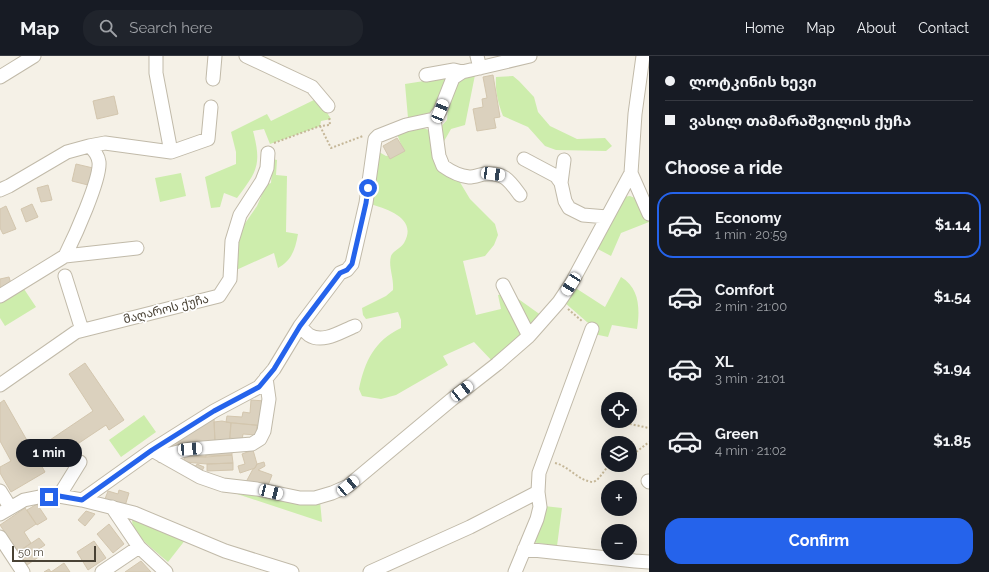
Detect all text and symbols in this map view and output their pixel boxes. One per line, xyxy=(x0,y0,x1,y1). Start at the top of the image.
search box xyxy=(83,10,363,46)
text: Map xyxy=(20,17,59,39)
icon: search xyxy=(97,17,119,39)
text: Search here xyxy=(129,19,213,37)
text: Home xyxy=(745,20,784,36)
text: Map xyxy=(806,20,835,36)
text: About xyxy=(857,20,896,36)
text: Contact xyxy=(918,20,969,36)
text: ლოტკინის ხევი xyxy=(689,73,816,91)
car xyxy=(430,98,450,124)
text: ვასილ თამარაშვილის ქუჩა xyxy=(689,112,911,130)
text: Choose a ride xyxy=(665,157,783,178)
car xyxy=(480,166,506,182)
route start xyxy=(359,179,377,197)
icon: car xyxy=(667,207,703,243)
text: Economy xyxy=(715,209,782,227)
text: $1.14 xyxy=(935,216,971,234)
text: 1 min · 20:59 xyxy=(715,227,787,242)
car xyxy=(559,271,583,297)
icon: car xyxy=(667,279,703,315)
text: Comfort xyxy=(715,281,774,299)
text: $1.54 xyxy=(934,288,971,306)
street label: მაღაროს ქუჩა xyxy=(122,292,210,327)
text: 2 min · 21:00 xyxy=(715,299,787,314)
icon: car xyxy=(667,351,703,387)
text: XL xyxy=(715,353,733,371)
text: $1.94 xyxy=(933,360,971,378)
text: 3 min · 21:01 xyxy=(715,371,785,386)
car xyxy=(449,379,475,403)
map controls xyxy=(601,392,637,560)
button: locate xyxy=(601,392,637,428)
icon: car xyxy=(667,423,703,459)
text: Green xyxy=(715,425,759,443)
text: $1.85 xyxy=(933,432,971,450)
button: layers xyxy=(601,436,637,472)
callout: 1 min xyxy=(16,439,82,467)
car xyxy=(178,442,202,456)
text: 4 min · 21:02 xyxy=(715,443,786,458)
text: 1 min xyxy=(33,445,65,460)
car xyxy=(335,474,361,498)
button: + xyxy=(601,480,637,516)
car xyxy=(258,483,284,501)
route end xyxy=(40,488,58,506)
button: Confirm xyxy=(665,518,973,564)
button: − xyxy=(601,524,637,560)
scale bar xyxy=(12,544,96,563)
text: 50 m xyxy=(18,546,44,559)

